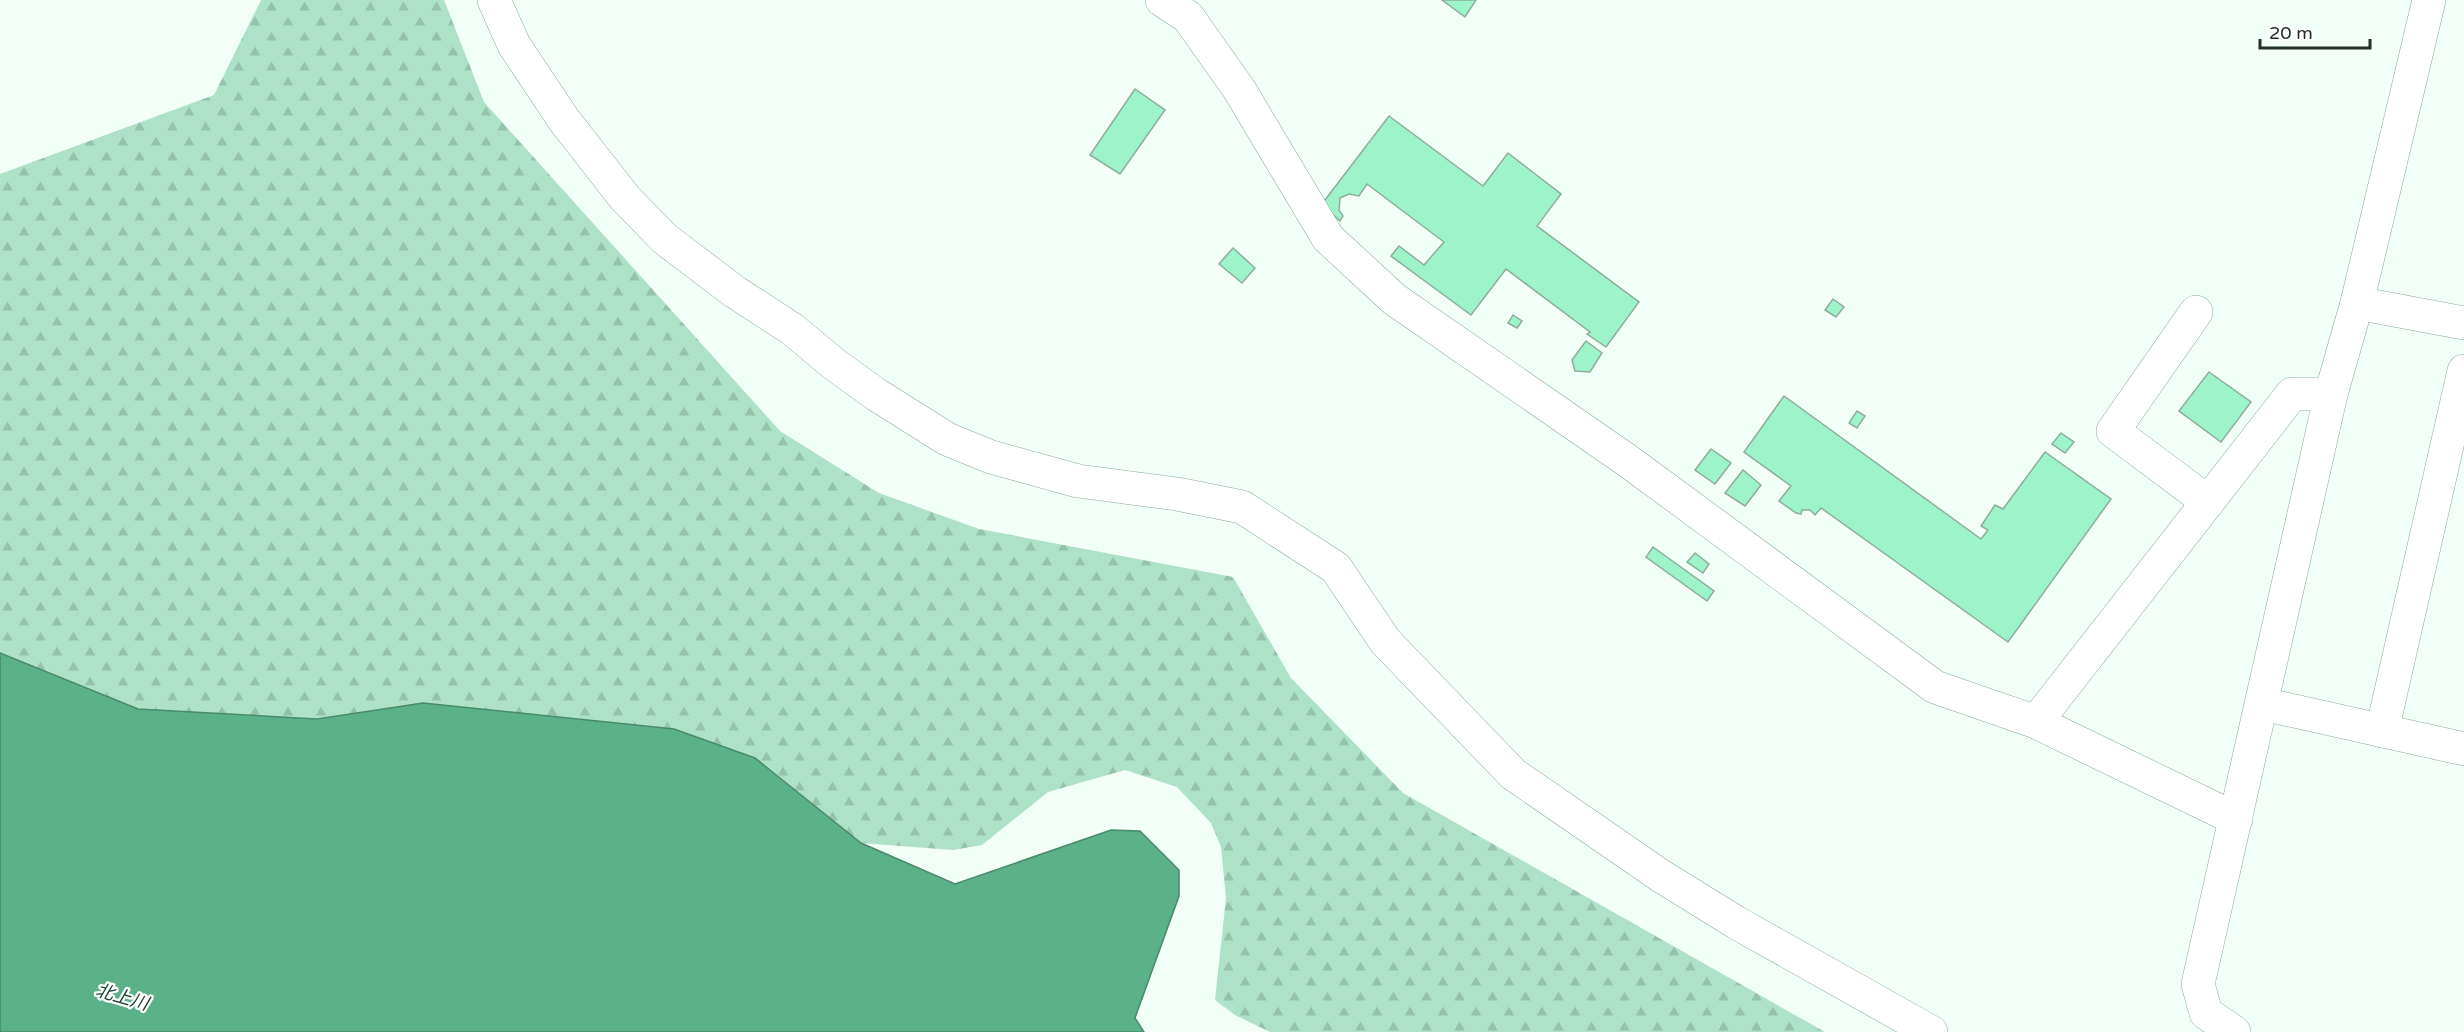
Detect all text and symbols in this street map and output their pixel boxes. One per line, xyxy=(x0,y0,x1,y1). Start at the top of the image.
scale bar xyxy=(2260,12,2370,50)
text: 20 m xyxy=(2269,22,2313,44)
water label: 北上川 xyxy=(93,979,153,1016)

